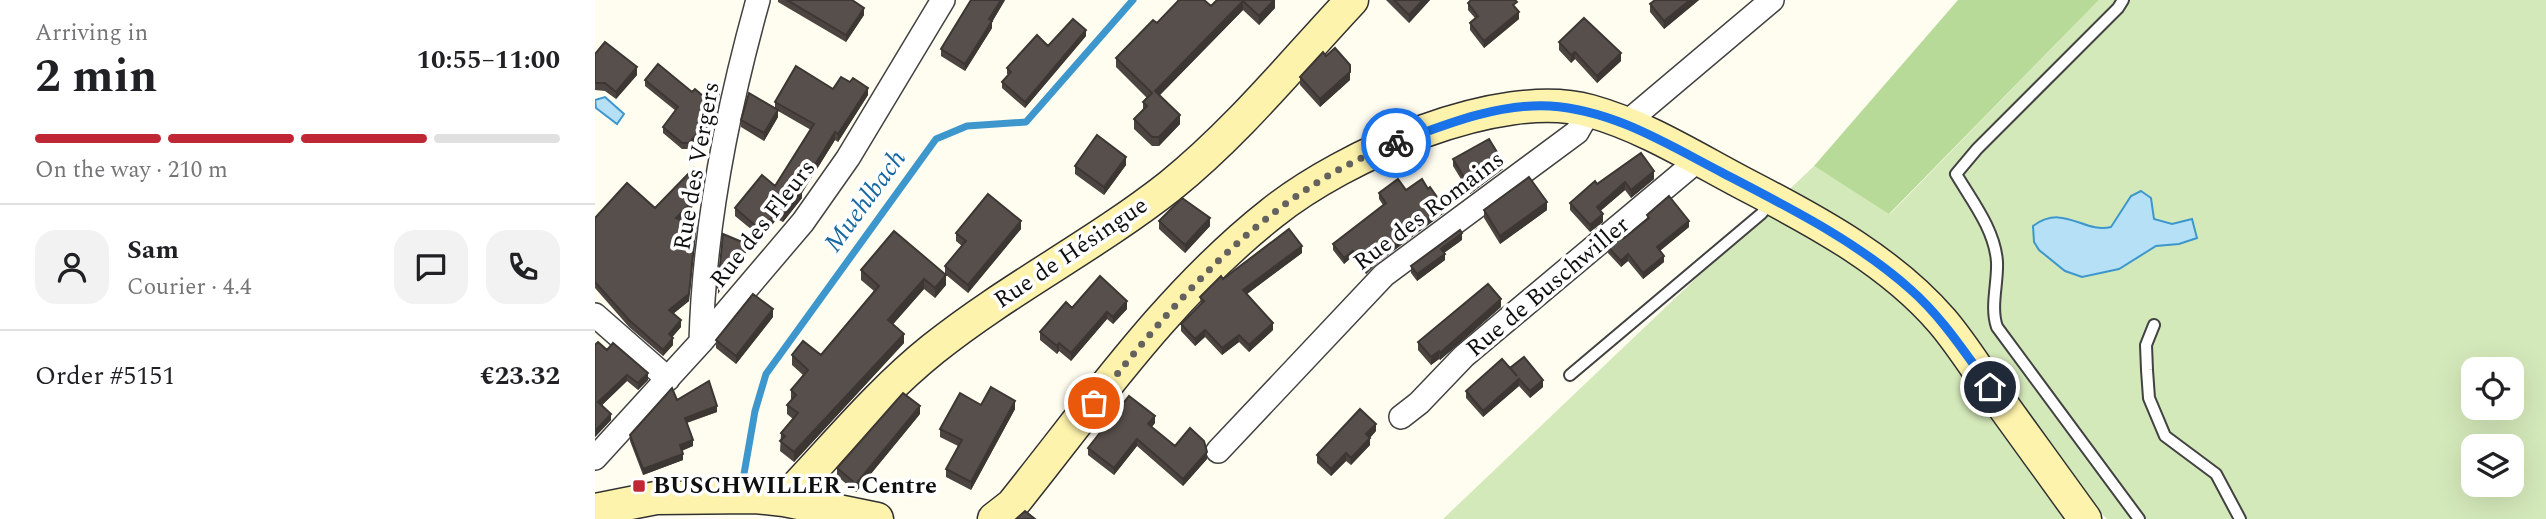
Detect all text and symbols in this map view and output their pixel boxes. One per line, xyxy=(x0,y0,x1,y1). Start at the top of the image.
text: Arriving in xyxy=(35,16,148,51)
text: 10:55–11:00 xyxy=(416,40,560,80)
text: 2 min xyxy=(35,42,157,112)
street label: Rue des Vergers xyxy=(664,79,730,253)
courier xyxy=(1361,108,1431,178)
icon: bike xyxy=(1377,124,1415,162)
water label: Muehlbach xyxy=(814,141,916,261)
street label: Rue des Romains xyxy=(1346,142,1512,280)
street label: Rue des Fleurs xyxy=(701,152,825,296)
text: On the way · 210 m xyxy=(35,153,228,188)
street label: Rue de Hésingue xyxy=(987,188,1155,318)
street label: Rue de Buschwiller xyxy=(1458,208,1638,366)
button: person xyxy=(35,230,109,304)
text: Sam xyxy=(127,230,179,270)
button: chat xyxy=(394,230,468,304)
button: phone xyxy=(486,230,560,304)
text: Courier · 4.4 xyxy=(127,270,252,305)
text: Order #5151 xyxy=(35,356,175,396)
text: €23.32 xyxy=(480,356,560,396)
pin xyxy=(1960,357,2020,417)
map controls xyxy=(2461,357,2524,497)
button: locate xyxy=(2461,357,2524,420)
icon: home xyxy=(1971,368,2009,406)
pin xyxy=(1064,373,1124,433)
icon: bag xyxy=(1075,384,1113,422)
button: layers xyxy=(2461,434,2524,497)
place label: BUSCHWILLER - Centre xyxy=(653,468,937,504)
marker: BUSCHWILLER - Centre xyxy=(631,478,647,494)

